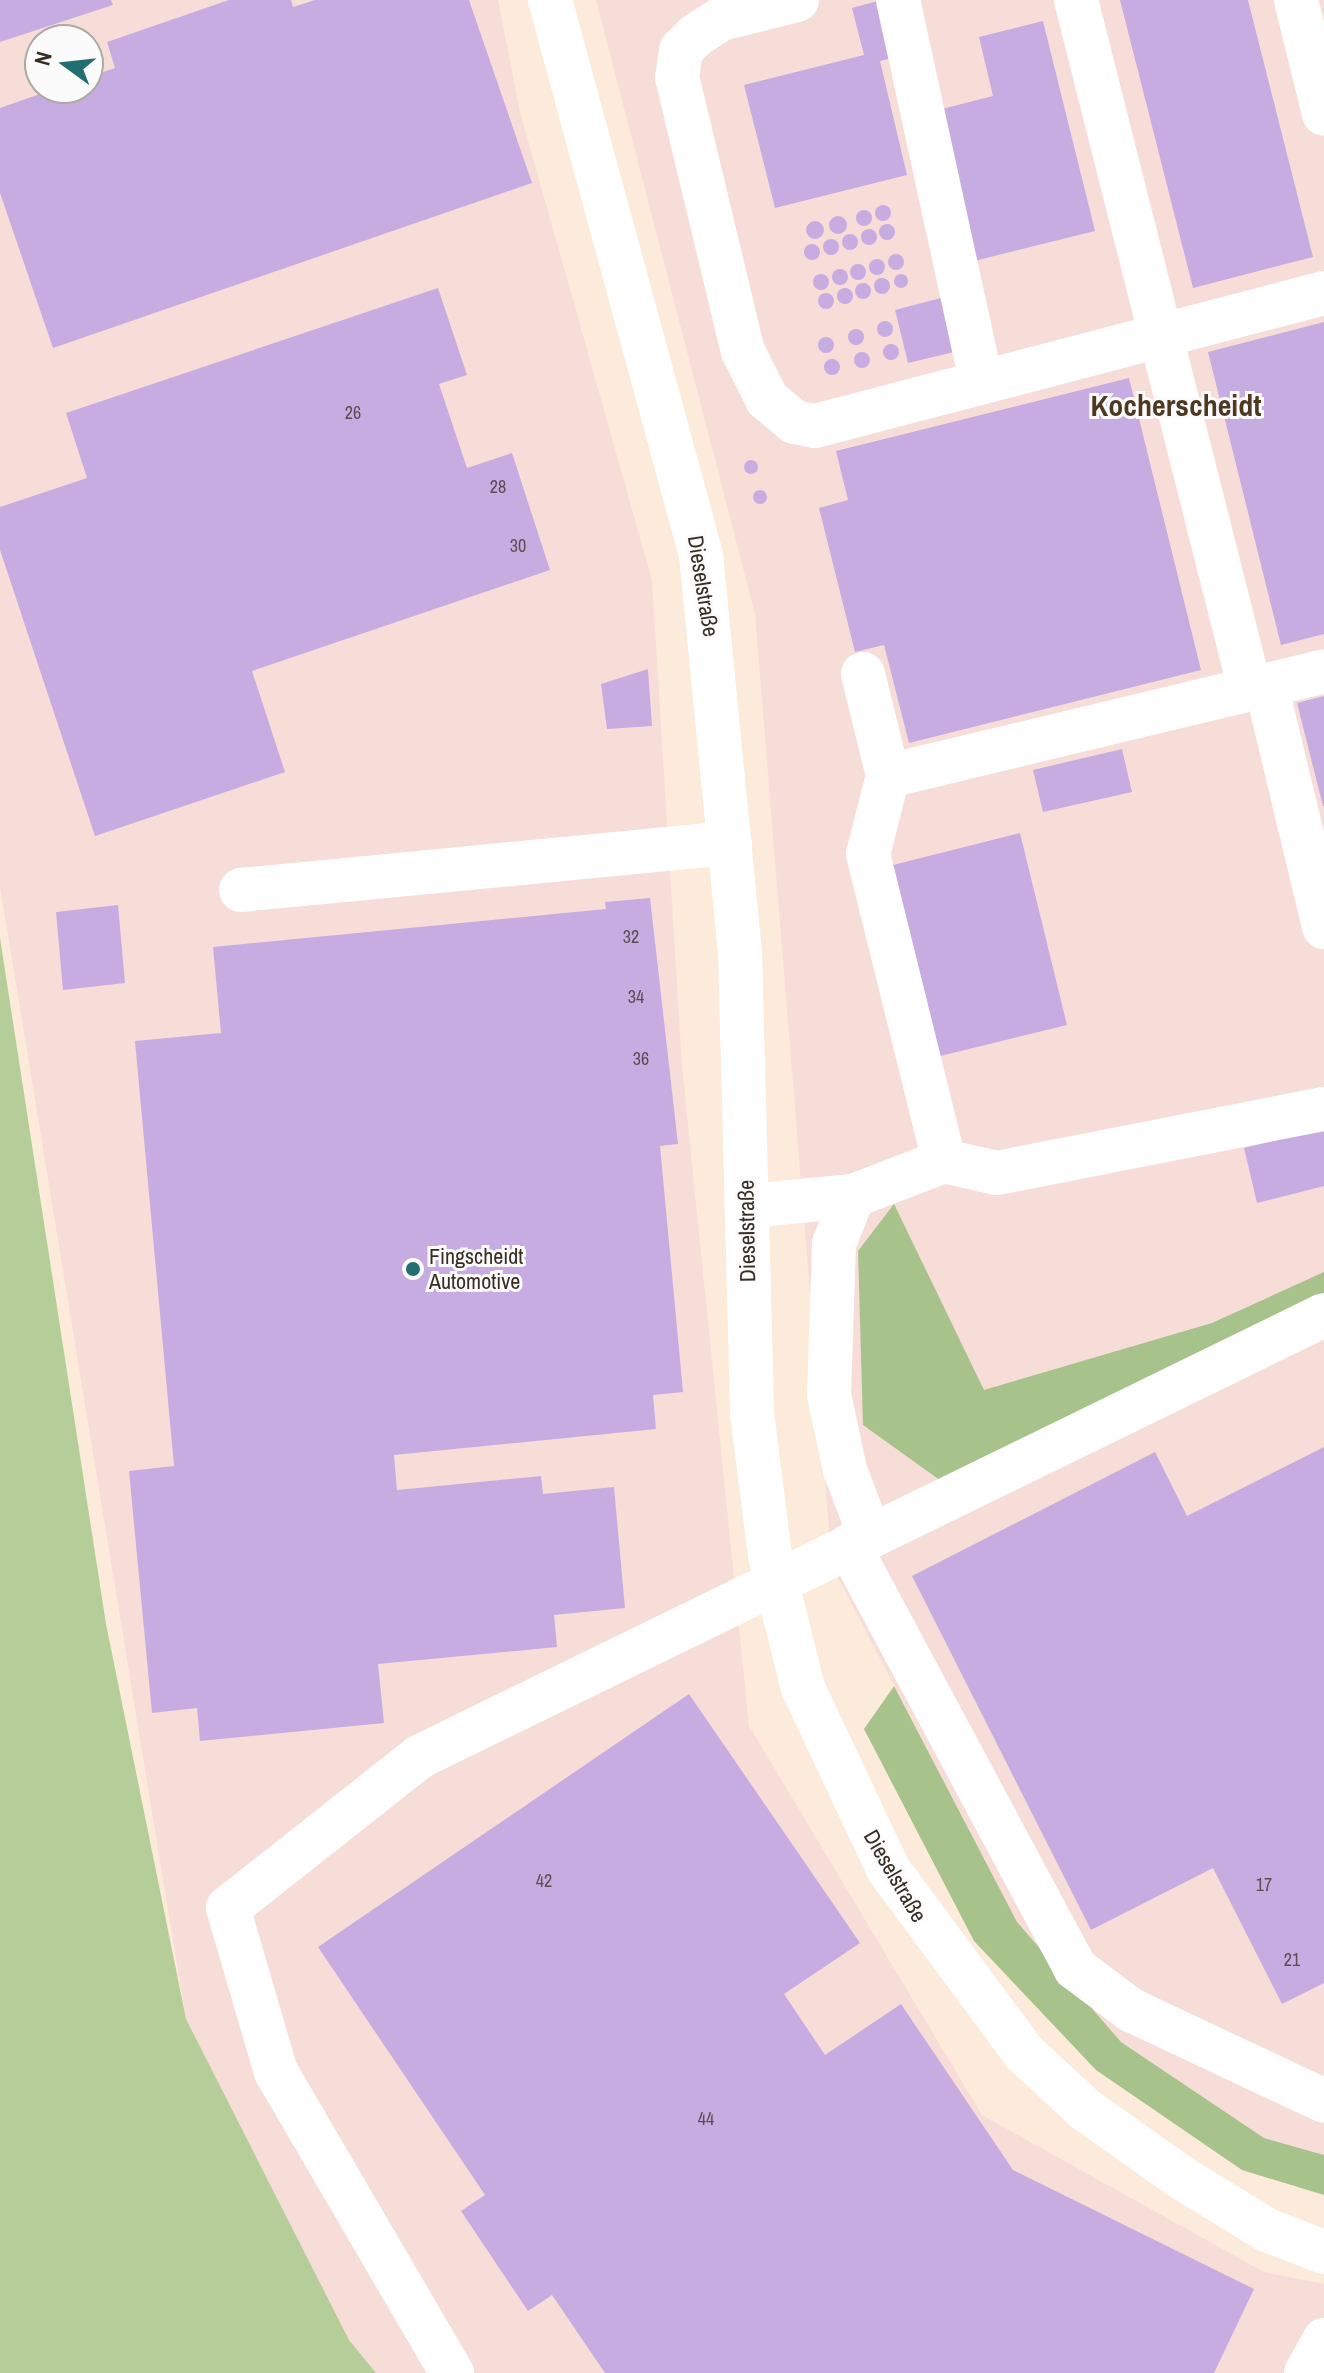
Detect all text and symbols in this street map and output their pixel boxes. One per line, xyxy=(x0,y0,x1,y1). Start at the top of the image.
north arrow xyxy=(24,24,104,104)
text: N xyxy=(27,48,59,68)
district label: Kocherscheidt xyxy=(1091,387,1261,423)
house number: 26 xyxy=(345,402,361,424)
house number: 28 xyxy=(490,476,506,498)
street label: Dieselstraße xyxy=(682,533,724,639)
house number: 30 xyxy=(510,535,526,557)
house number: 32 xyxy=(623,926,639,948)
house number: 34 xyxy=(628,986,644,1008)
house number: 36 xyxy=(633,1048,649,1070)
street label: Dieselstraße xyxy=(733,1180,761,1282)
place label: Fingscheidt Automotive xyxy=(429,1243,523,1294)
marker: Fingscheidt Automotive xyxy=(404,1260,422,1278)
street label: Dieselstraße xyxy=(858,1825,932,1927)
house number: 42 xyxy=(536,1870,552,1892)
house number: 17 xyxy=(1256,1874,1272,1896)
house number: 21 xyxy=(1284,1949,1300,1971)
house number: 44 xyxy=(698,2108,714,2130)

